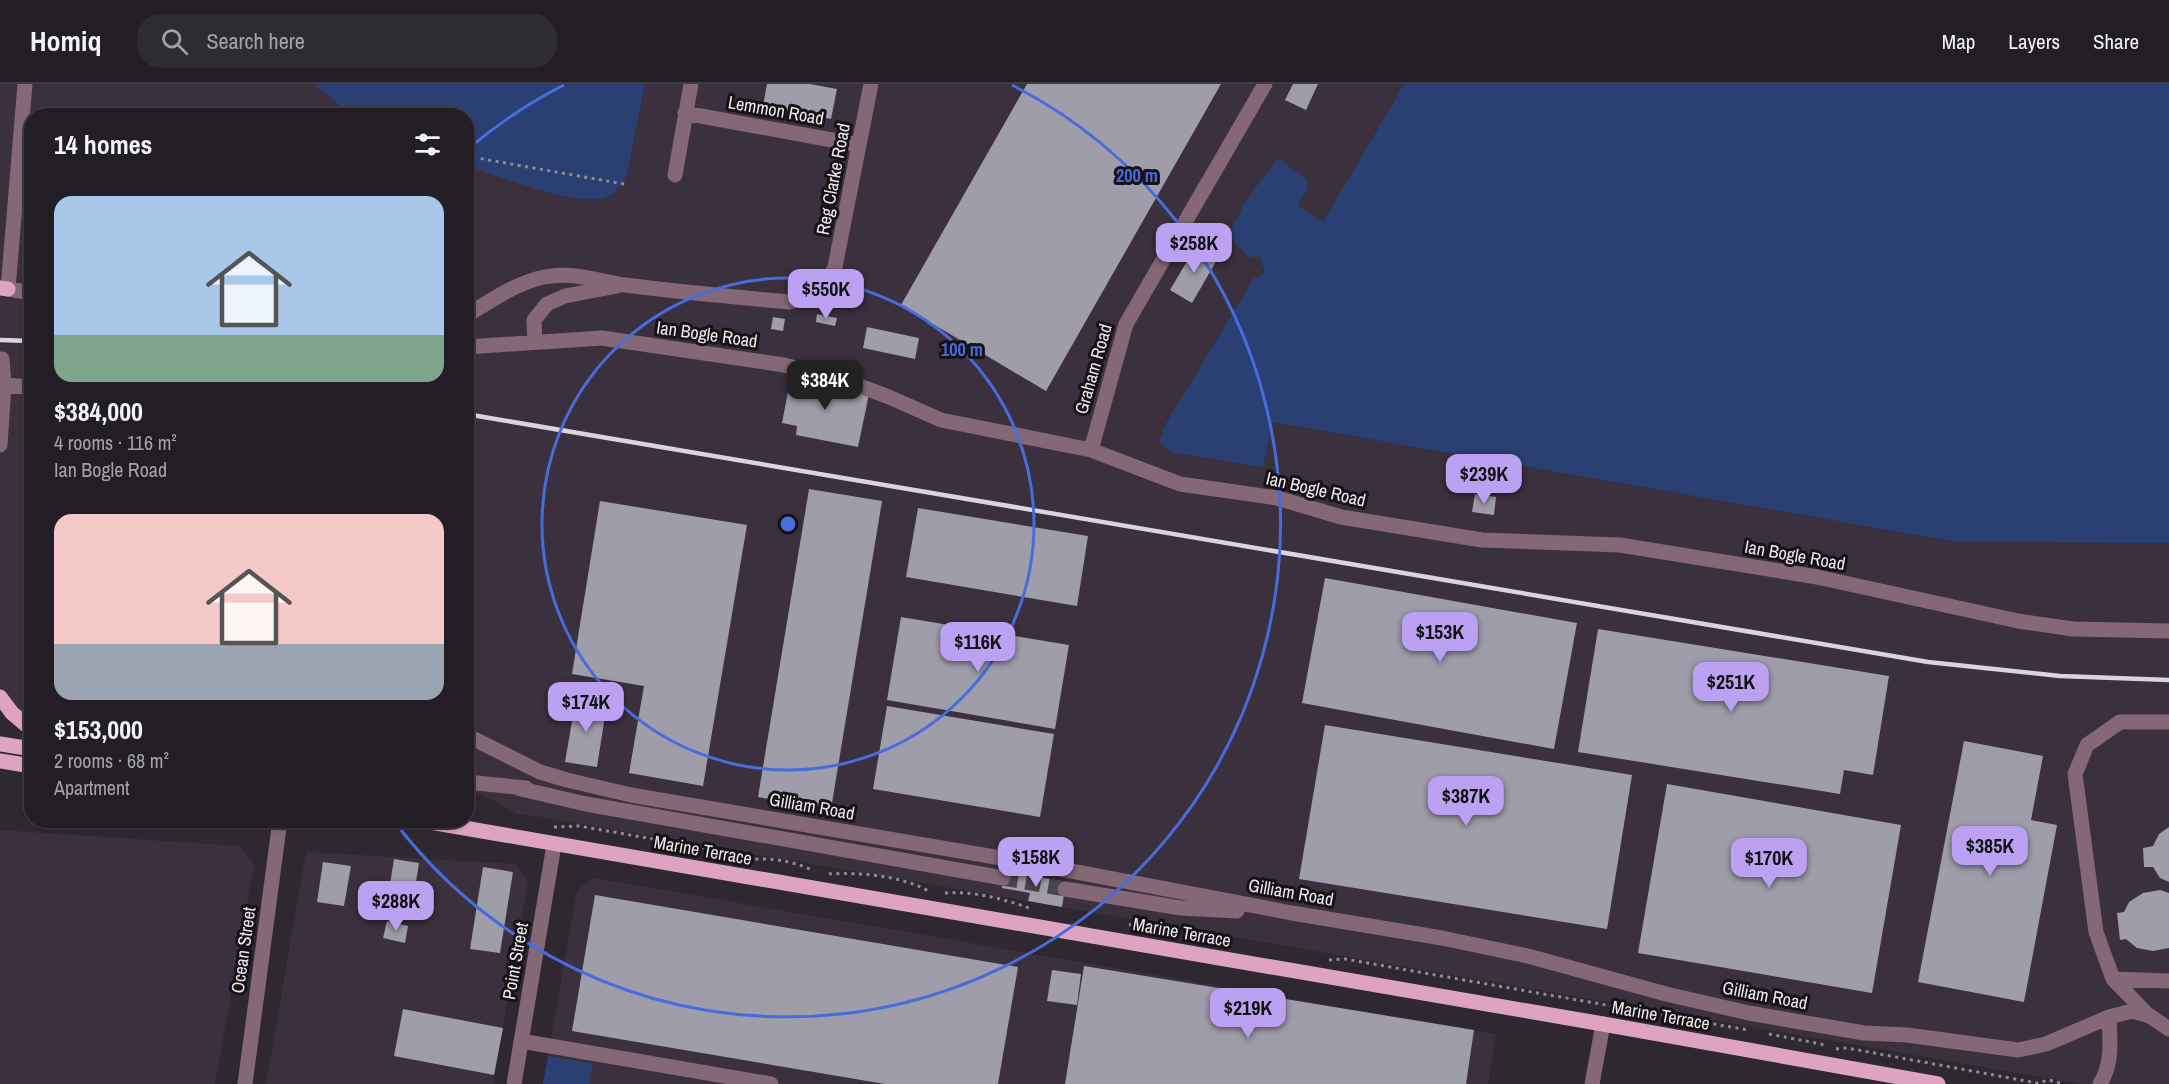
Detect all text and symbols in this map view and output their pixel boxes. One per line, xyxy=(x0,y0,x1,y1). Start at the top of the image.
search box xyxy=(137,14,557,68)
text: Homiq xyxy=(30,22,101,60)
icon: search xyxy=(158,25,191,58)
text: Search here xyxy=(206,26,305,56)
text: Map xyxy=(1942,27,1975,56)
text: Layers xyxy=(2008,27,2060,56)
text: Share xyxy=(2093,27,2139,56)
street label: Lemmon Road xyxy=(726,89,826,131)
street label: Reg Clarke Road xyxy=(810,121,856,237)
text: 14 homes xyxy=(54,127,152,162)
icon: filters xyxy=(411,128,444,161)
text: 200 m xyxy=(1116,163,1158,188)
pin: $258K xyxy=(1152,223,1236,274)
text: $258K xyxy=(1170,229,1218,256)
icon: home xyxy=(195,235,303,343)
pin: $550K xyxy=(784,269,868,320)
text: $550K xyxy=(802,275,850,302)
street label: Ian Bogle Road xyxy=(655,315,759,353)
street label: Graham Road xyxy=(1068,321,1118,417)
text: 100 m xyxy=(941,337,983,362)
pin: $384K xyxy=(783,360,867,411)
text: $384K xyxy=(801,366,849,393)
text: $384,000 xyxy=(54,394,143,429)
text: 4 rooms · 116 m² xyxy=(54,429,177,456)
pin: $239K xyxy=(1442,454,1526,505)
text: Ian Bogle Road xyxy=(54,456,167,483)
text: $239K xyxy=(1460,460,1508,487)
street label: Ian Bogle Road xyxy=(1264,465,1368,513)
centre of rings xyxy=(778,514,798,534)
street label: Ian Bogle Road xyxy=(1743,534,1847,576)
icon: home xyxy=(195,553,303,661)
pin: $153K xyxy=(1398,612,1482,663)
text: $153K xyxy=(1416,618,1464,645)
pin: $116K xyxy=(936,622,1020,673)
text: $116K xyxy=(954,628,1002,655)
pin: $251K xyxy=(1689,662,1773,713)
text: $251K xyxy=(1707,668,1755,695)
pin: $174K xyxy=(544,682,628,733)
text: $174K xyxy=(562,688,610,715)
text: $153,000 xyxy=(54,712,143,747)
text: 2 rooms · 68 m² xyxy=(54,747,169,774)
text: Apartment xyxy=(54,774,130,801)
pin: $387K xyxy=(1424,776,1508,827)
text: $387K xyxy=(1442,782,1490,809)
street label: Gilliam Road xyxy=(767,786,857,826)
pin: $385K xyxy=(1948,826,2032,877)
street label: Marine Terrace xyxy=(652,829,754,871)
text: $385K xyxy=(1966,832,2014,859)
pin: $158K xyxy=(994,837,1078,888)
pin: $170K xyxy=(1727,838,1811,889)
text: $158K xyxy=(1012,843,1060,870)
text: $170K xyxy=(1745,844,1793,871)
street label: Gilliam Road xyxy=(1246,872,1336,912)
pin: $288K xyxy=(354,881,438,932)
text: $288K xyxy=(372,887,420,914)
street label: Ocean Street xyxy=(225,905,261,995)
street label: Marine Terrace xyxy=(1131,911,1233,953)
street label: Point Street xyxy=(496,920,534,1002)
street label: Gilliam Road xyxy=(1720,975,1810,1015)
pin: $219K xyxy=(1206,988,1290,1039)
text: $219K xyxy=(1224,994,1272,1021)
street label: Marine Terrace xyxy=(1610,994,1712,1036)

